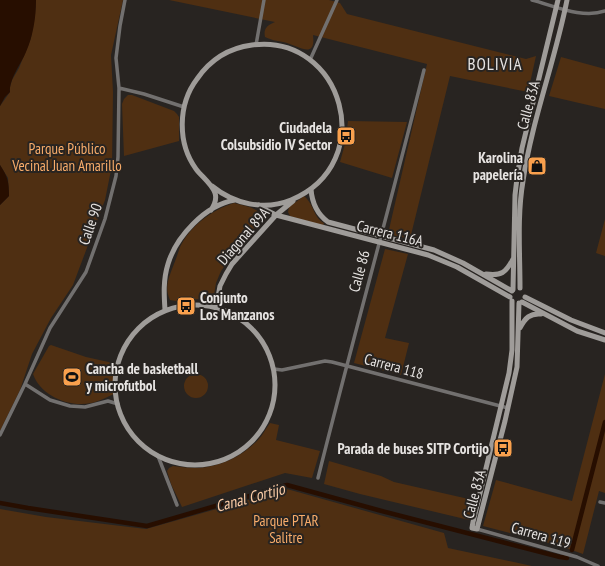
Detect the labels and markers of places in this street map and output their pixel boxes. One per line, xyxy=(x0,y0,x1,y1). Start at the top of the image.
place label: Ciudadela Colsubsidio IV Sector xyxy=(221,118,333,154)
bus stop icon: Ciudadela Colsubsidio IV Sector xyxy=(335,125,357,147)
place label: Karolina papelería xyxy=(473,148,523,184)
shop icon: Karolina papelería xyxy=(526,155,548,177)
place label: Conjunto Los Manzanos xyxy=(200,288,274,324)
bus stop icon: Conjunto Los Manzanos xyxy=(175,295,197,317)
place label: Cancha de basketball y microfutbol xyxy=(85,359,198,395)
sports icon: Cancha de basketball y microfutbol xyxy=(61,366,83,388)
bus stop icon: Parada de buses SITP Cortijo xyxy=(492,437,514,459)
place label: Parada de buses SITP Cortijo xyxy=(337,439,489,458)

